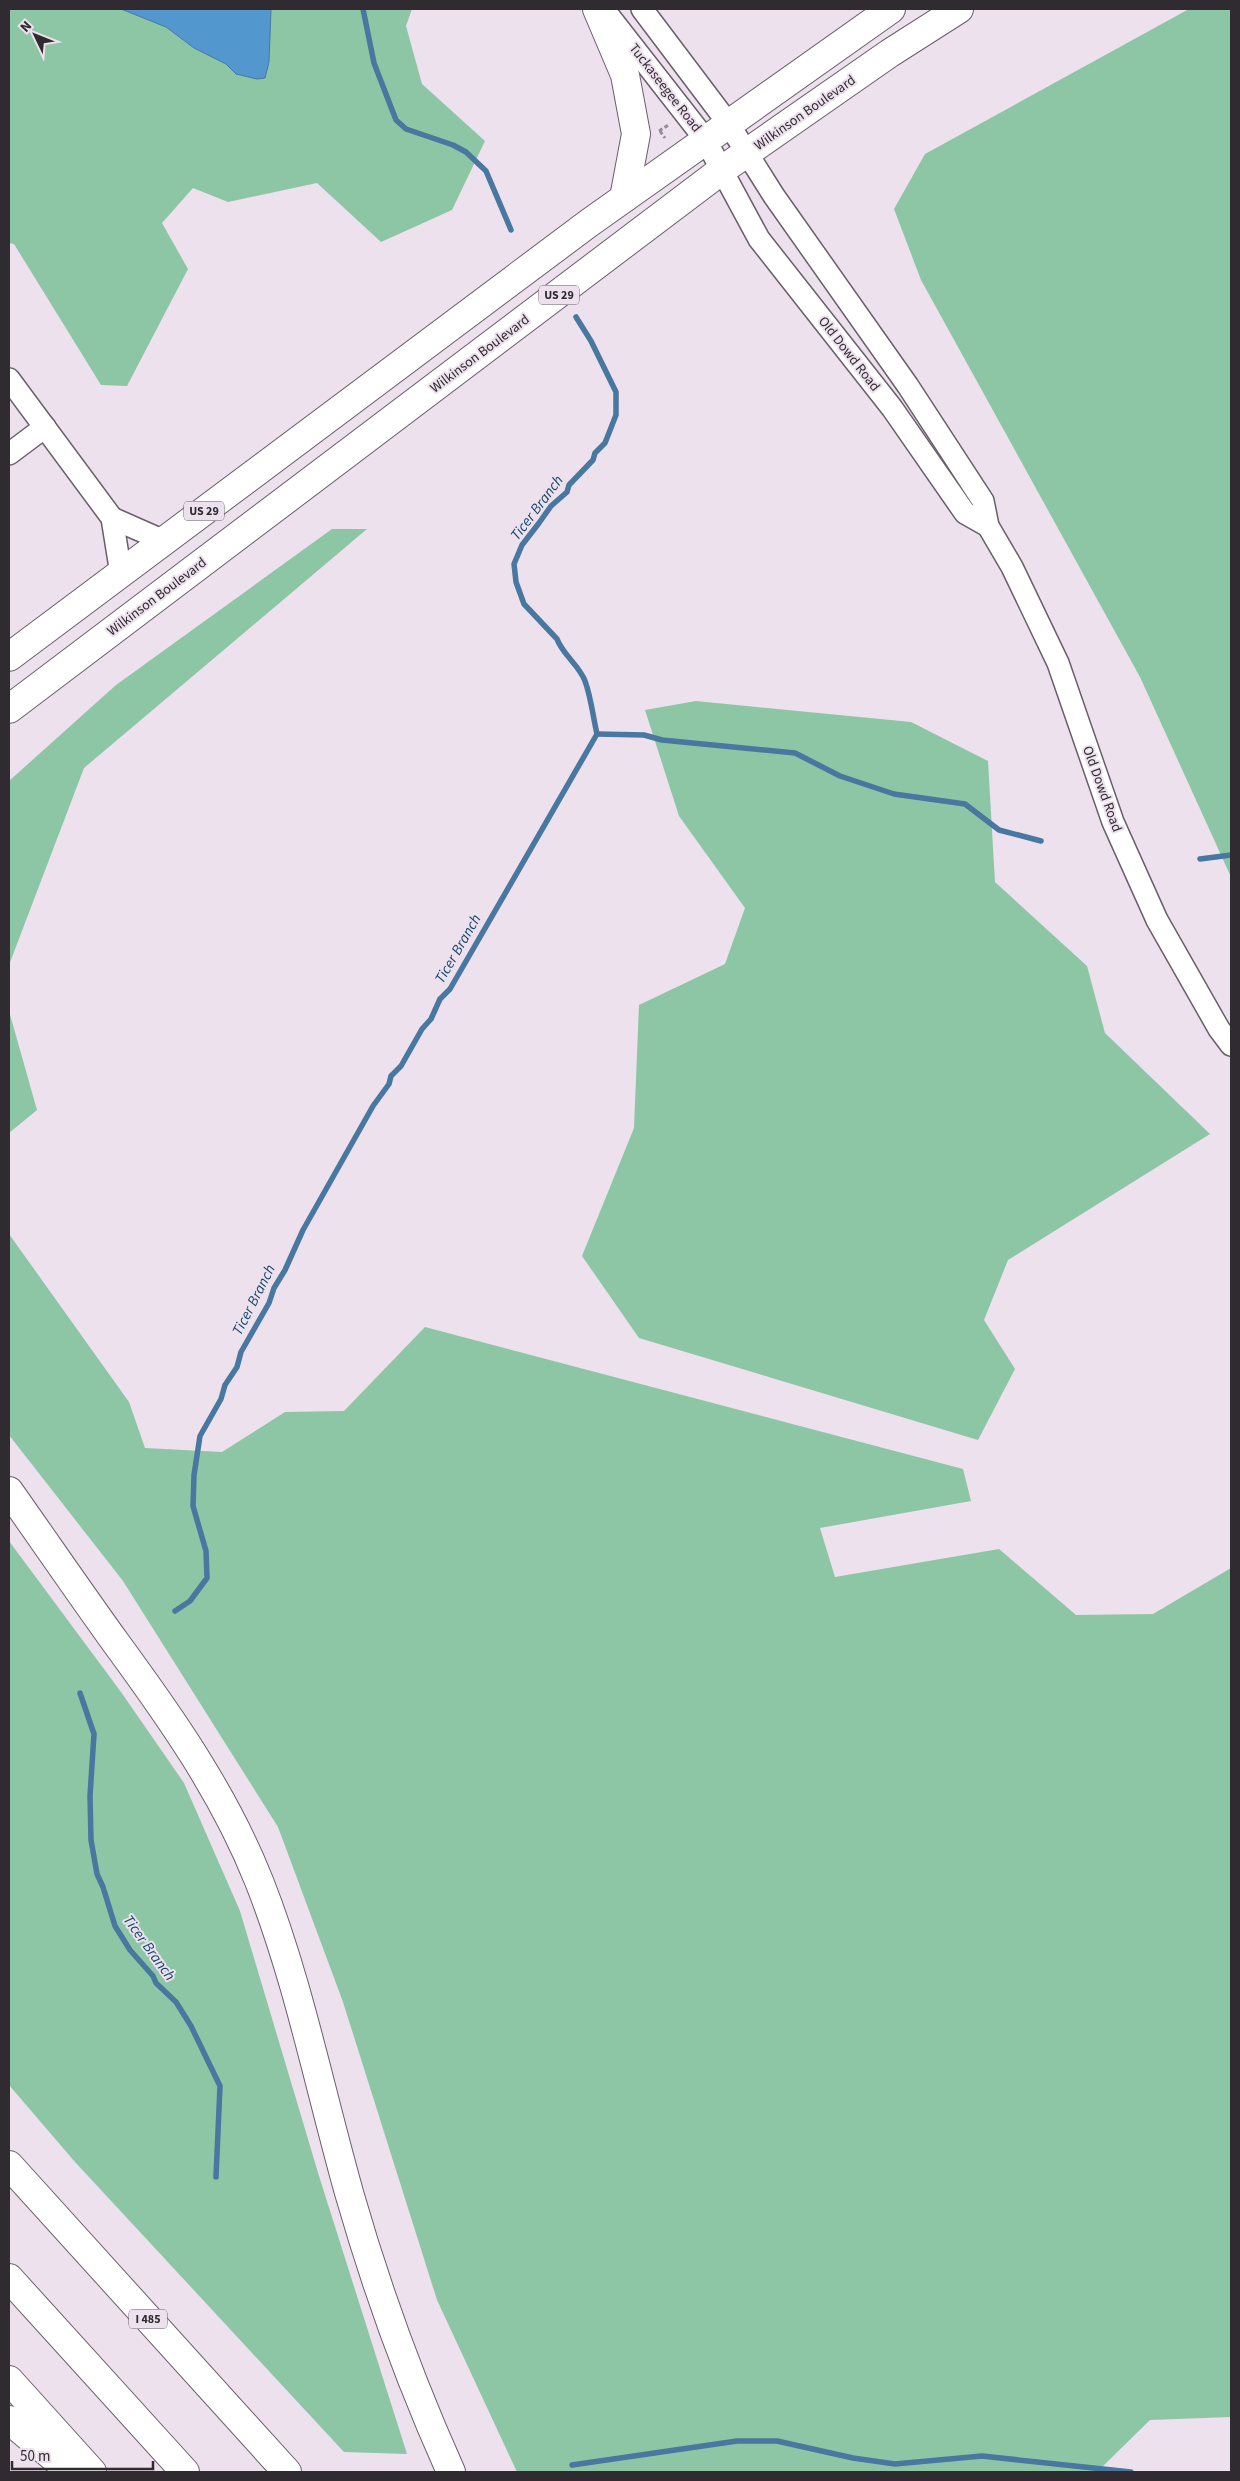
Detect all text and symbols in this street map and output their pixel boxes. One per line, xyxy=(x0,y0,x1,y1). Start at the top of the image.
north arrow xyxy=(10,10,60,60)
text: N xyxy=(16,17,37,37)
street label: Tuckaseegee Road xyxy=(624,39,706,137)
street label: Wilkinson Boulevard xyxy=(750,70,860,156)
road number: US 29 xyxy=(539,286,579,304)
street label: Wilkinson Boulevard xyxy=(426,310,534,398)
street label: Old Dowd Road xyxy=(813,312,885,396)
water label: Ticer Branch xyxy=(506,471,569,545)
road number: US 29 xyxy=(184,502,224,520)
street label: Wilkinson Boulevard xyxy=(103,553,211,641)
street label: Old Dowd Road xyxy=(1077,743,1127,835)
water label: Ticer Branch xyxy=(430,910,486,987)
water label: Ticer Branch xyxy=(227,1261,281,1339)
water label: Ticer Branch xyxy=(118,1911,180,1985)
road number: I 485 xyxy=(129,2310,167,2328)
scale bar xyxy=(12,2438,154,2470)
text: 50 m xyxy=(20,2446,50,2467)

